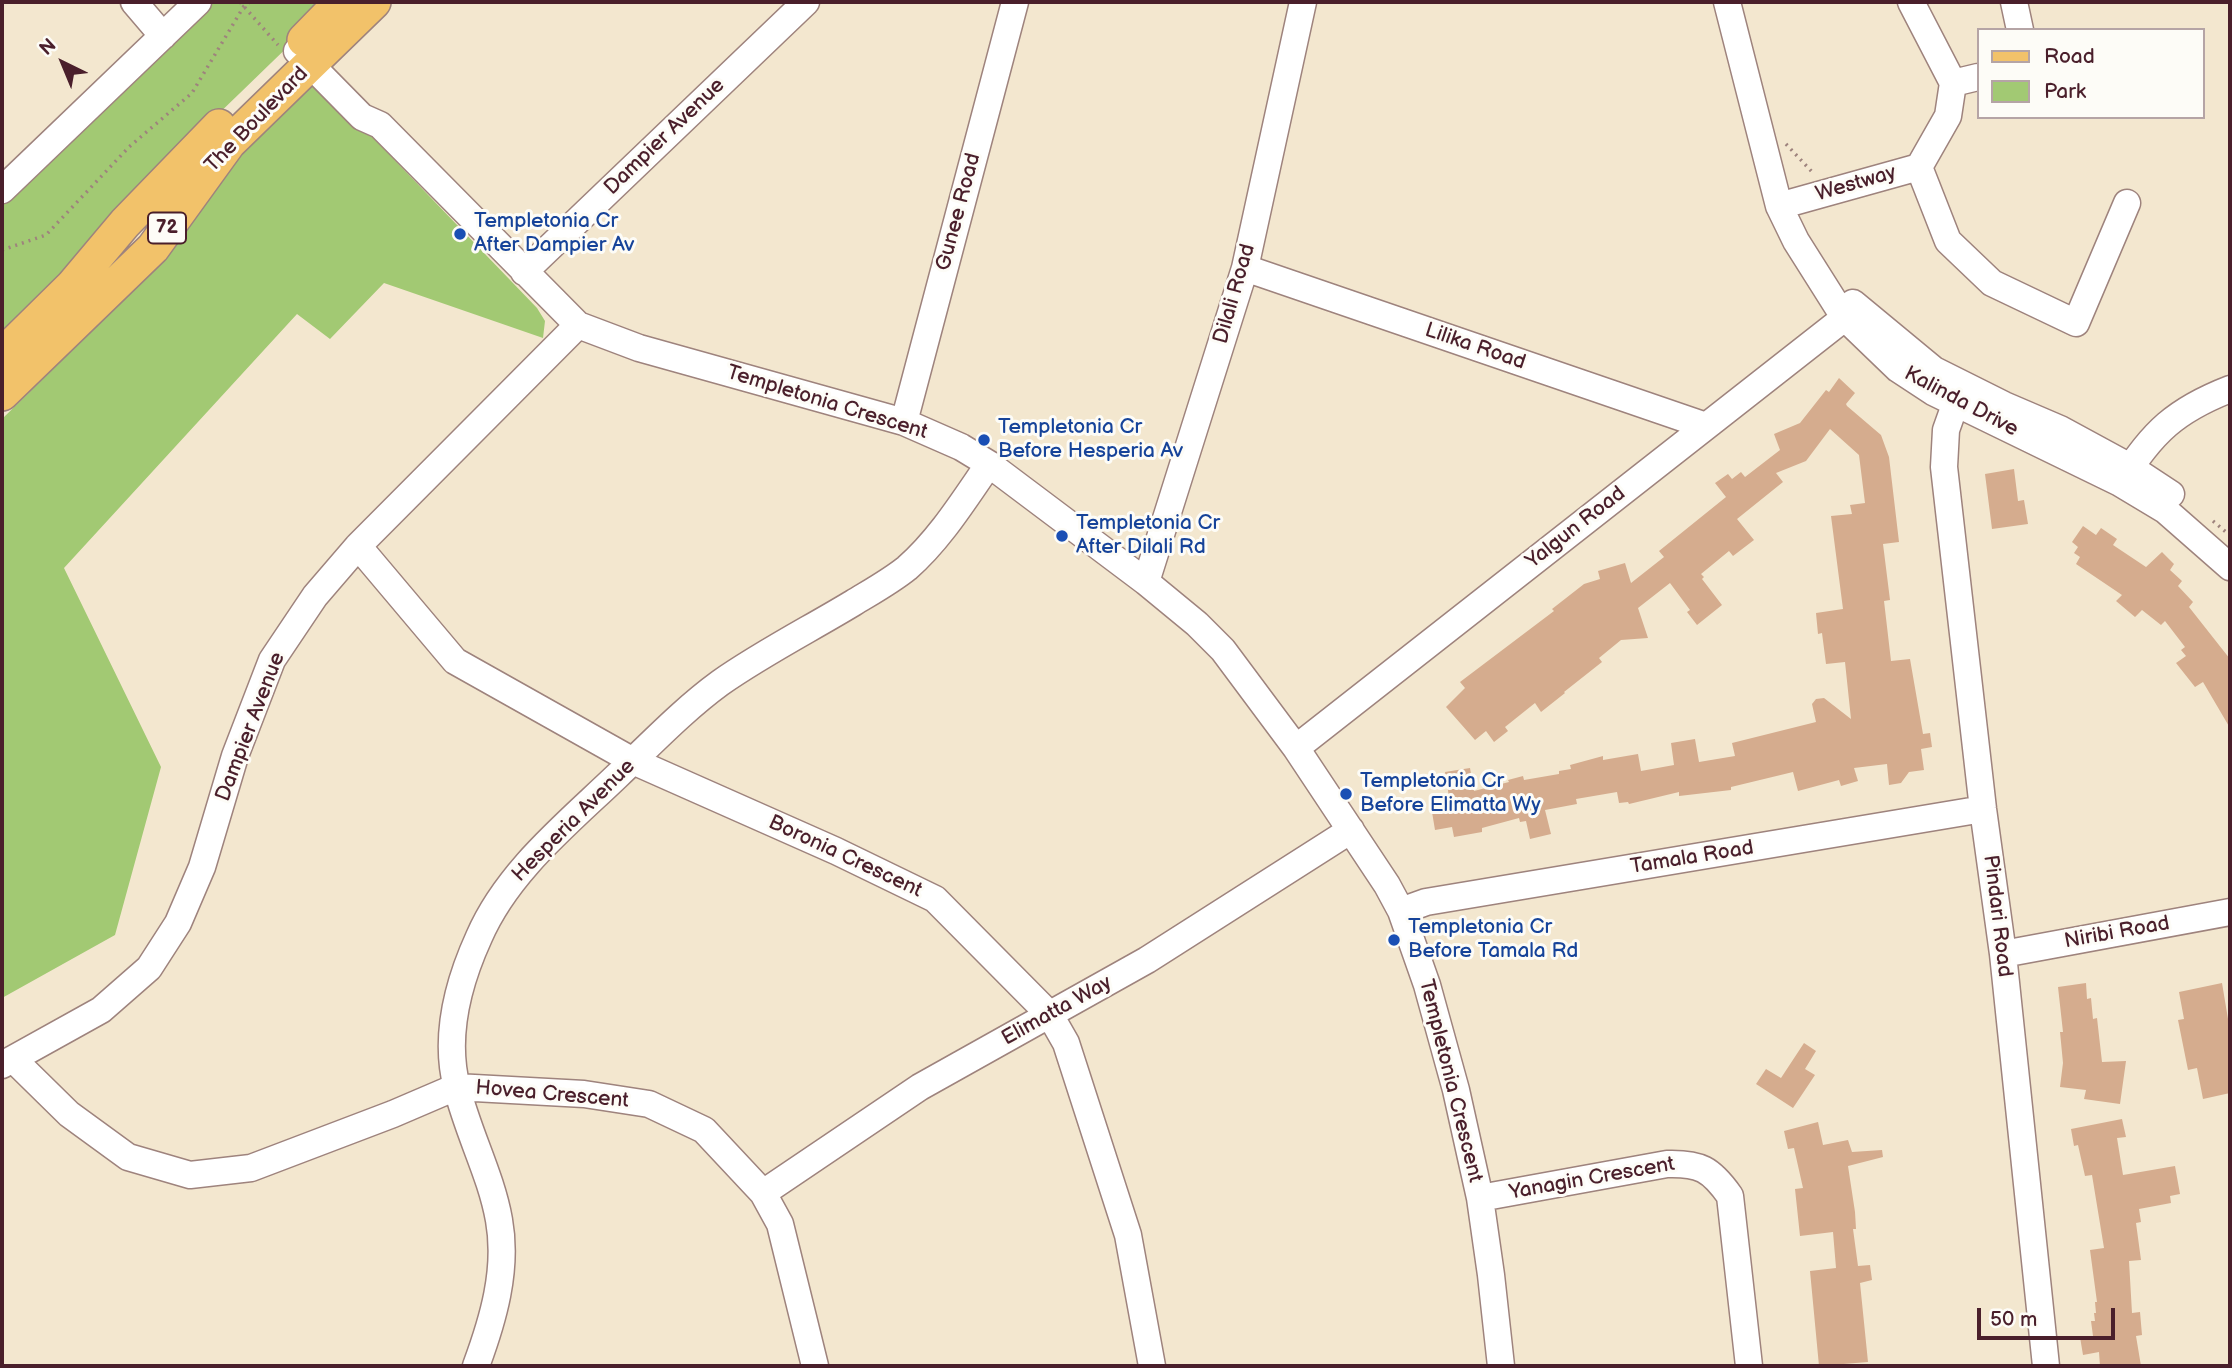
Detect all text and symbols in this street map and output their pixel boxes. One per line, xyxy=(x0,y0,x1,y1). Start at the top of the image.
north arrow xyxy=(28,28,98,98)
legend xyxy=(1976,28,2204,119)
text: N xyxy=(35,34,61,61)
text: Road xyxy=(2044,44,2095,69)
street label: The Boulevard xyxy=(200,62,314,178)
street label: Dampier Avenue xyxy=(600,73,730,201)
text: Park xyxy=(2044,79,2086,104)
street label: Gunee Road xyxy=(931,150,987,274)
street label: Westway xyxy=(1813,161,1899,207)
place label: Templetonia Cr After Dampier Av xyxy=(474,209,634,259)
road number: 72 xyxy=(148,212,186,244)
marker: Templetonia Cr After Dampier Av xyxy=(452,226,468,242)
street label: Dilali Road xyxy=(1209,241,1261,347)
street label: Lilika Road xyxy=(1421,318,1529,376)
street label: Templetonia Crescent xyxy=(724,360,930,446)
street label: Kalinda Drive xyxy=(1900,361,2022,443)
place label: Templetonia Cr Before Hesperia Av xyxy=(998,415,1183,465)
marker: Templetonia Cr Before Hesperia Av xyxy=(976,432,992,448)
street label: Yalgun Road xyxy=(1521,481,1631,575)
place label: Templetonia Cr After Dilali Rd xyxy=(1076,511,1220,561)
marker: Templetonia Cr After Dilali Rd xyxy=(1054,528,1070,544)
street label: Dampier Avenue xyxy=(211,649,291,805)
street label: Hesperia Avenue xyxy=(507,754,641,888)
place label: Templetonia Cr Before Elimatta Wy xyxy=(1360,769,1541,819)
marker: Templetonia Cr Before Elimatta Wy xyxy=(1338,786,1354,802)
street label: Boronia Crescent xyxy=(764,810,926,904)
street label: Tamala Road xyxy=(1629,836,1755,880)
street label: Pindari Road xyxy=(1977,854,2017,978)
street label: Niribi Road xyxy=(2062,911,2172,955)
place label: Templetonia Cr Before Tamala Rd xyxy=(1408,915,1578,965)
marker: Templetonia Cr Before Tamala Rd xyxy=(1386,932,1402,948)
street label: Elimatta Way xyxy=(998,970,1116,1052)
street label: Templetonia Crescent xyxy=(1413,977,1487,1185)
street label: Hovea Crescent xyxy=(474,1076,630,1114)
street label: Yanagin Crescent xyxy=(1507,1152,1677,1206)
scale bar xyxy=(1980,1294,2118,1338)
text: 50 m xyxy=(1990,1307,2037,1332)

